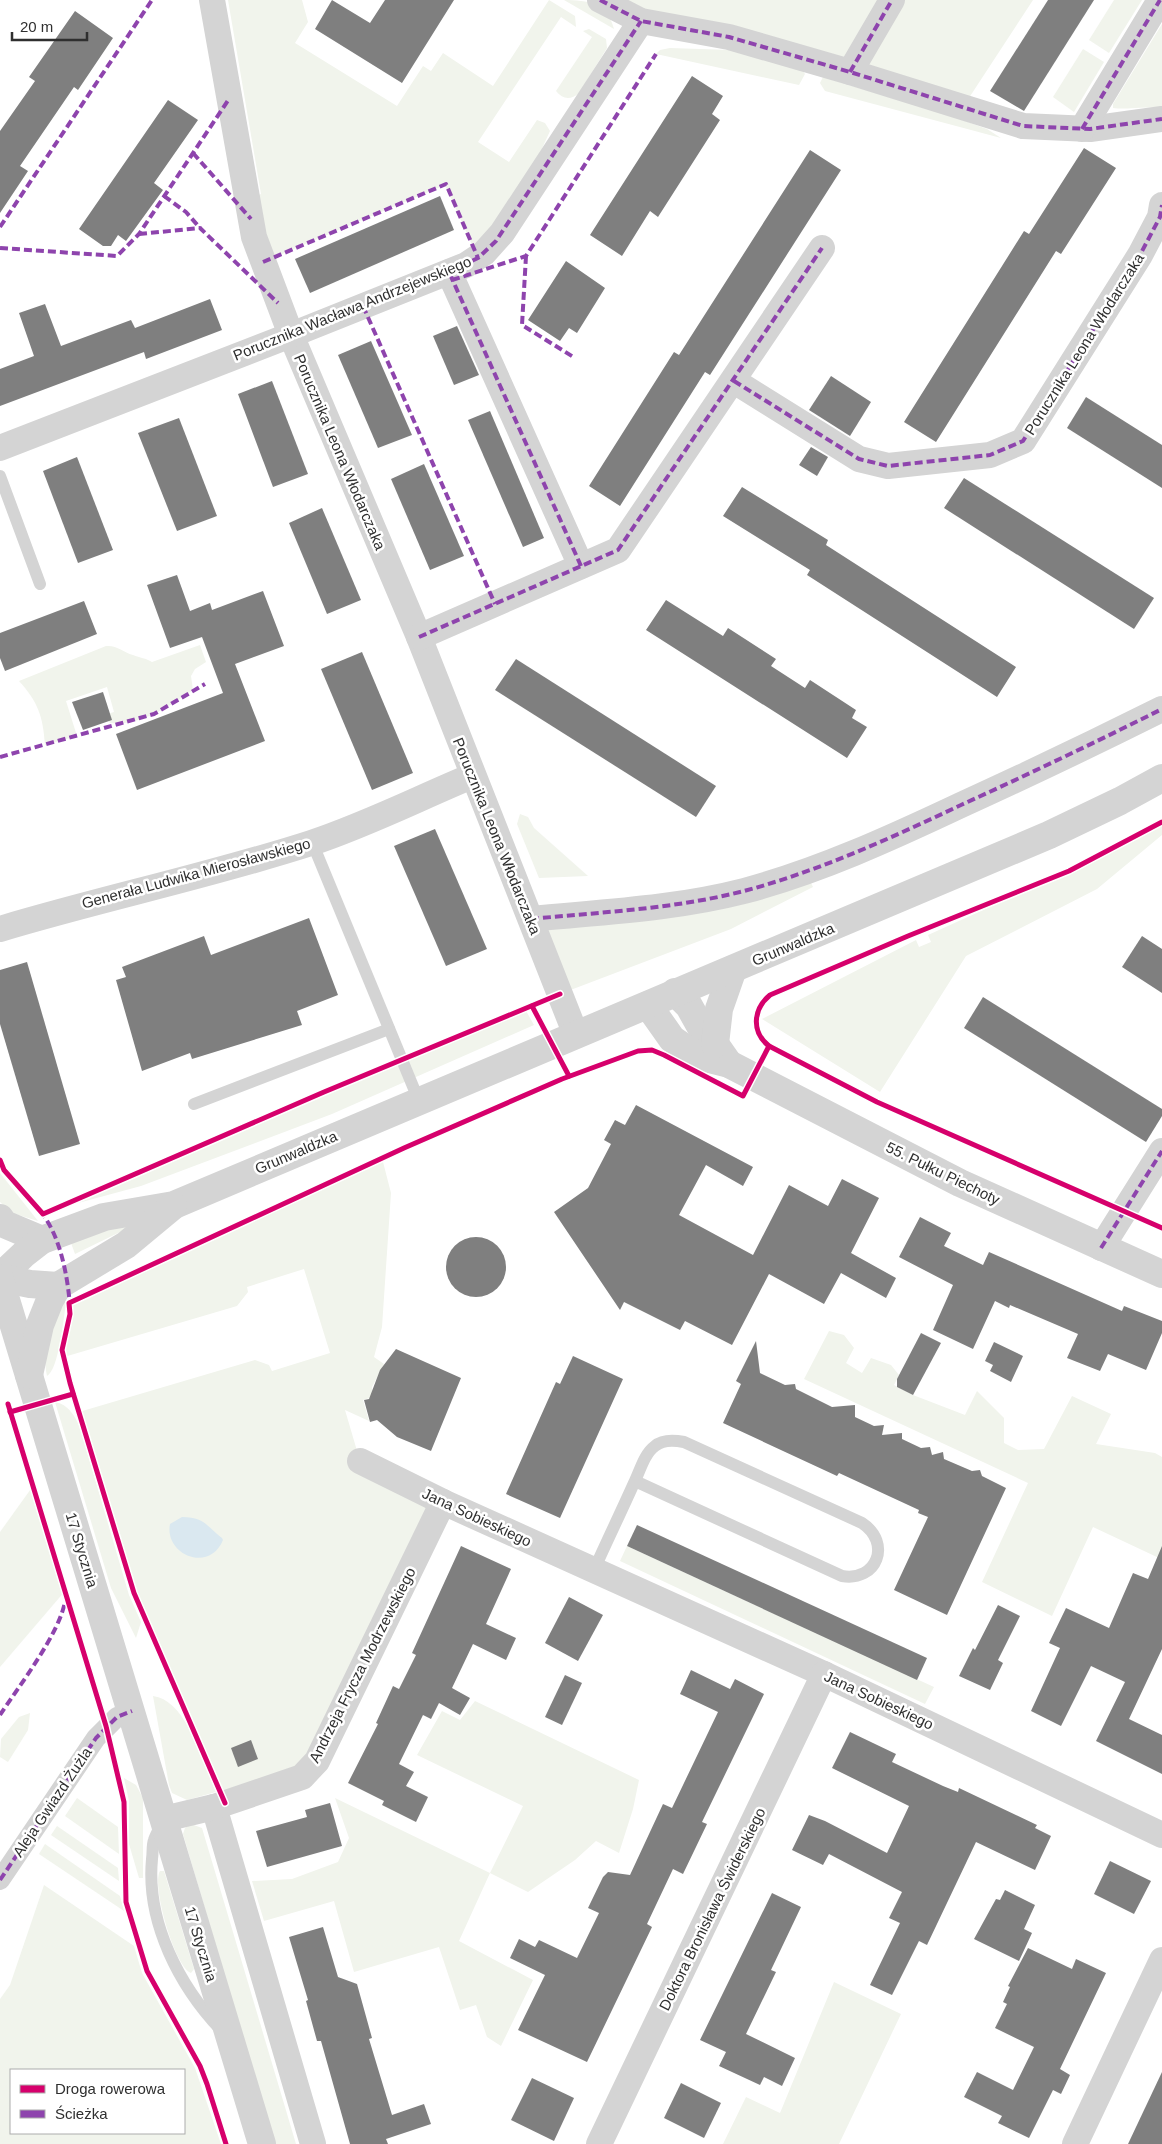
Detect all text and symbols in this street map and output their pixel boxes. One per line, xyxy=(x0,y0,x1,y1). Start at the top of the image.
scale bar xyxy=(12,10,88,42)
text: 20 m xyxy=(20,18,53,35)
street label: Porucznika Leona Włodarczaka xyxy=(1021,249,1147,438)
street label: Porucznika Wacława Andrzejewskiego xyxy=(230,252,474,364)
street label: Porucznika Leona Włodarczaka xyxy=(291,352,389,553)
street label: Porucznika Leona Włodarczaka xyxy=(450,735,545,938)
street label: Generała Ludwika Mierosławskiego xyxy=(80,834,312,912)
street label: Grunwaldzka xyxy=(749,919,837,969)
street label: Grunwaldzka xyxy=(252,1127,340,1177)
street label: 55. Pułku Piechoty xyxy=(883,1138,1003,1208)
street label: Jana Sobieskiego xyxy=(420,1484,534,1550)
street label: 17 Stycznia xyxy=(63,1510,102,1590)
street label: Andrzeja Frycza Modrzewskiego xyxy=(305,1565,419,1765)
street label: Jana Sobieskiego xyxy=(822,1667,936,1733)
street label: Aleja Gwiazd Żużla xyxy=(9,1743,95,1860)
street label: Doktora Bronisława Świderskiego xyxy=(655,1805,769,2013)
street label: 17 Stycznia xyxy=(182,1904,221,1984)
legend xyxy=(10,2069,185,2134)
text: Droga rowerowa xyxy=(55,2080,166,2097)
text: Ścieżka xyxy=(55,2105,108,2122)

